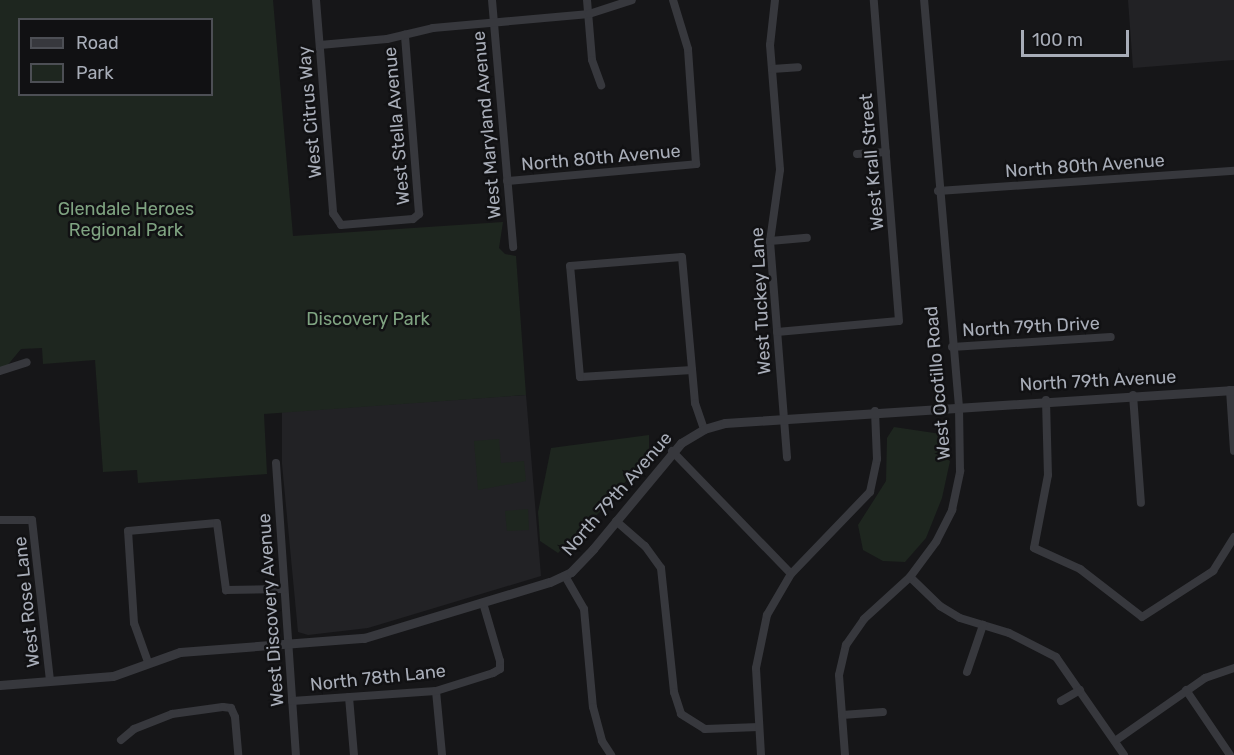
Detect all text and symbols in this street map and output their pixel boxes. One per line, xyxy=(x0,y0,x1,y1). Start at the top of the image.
legend xyxy=(18,18,213,96)
scale bar xyxy=(1024,18,1132,56)
text: 100 m xyxy=(1032,29,1083,51)
street label: West Maryland Avenue xyxy=(468,30,506,220)
text: Road xyxy=(76,32,119,54)
street label: West Citrus Way xyxy=(293,45,327,179)
street label: West Stella Avenue xyxy=(379,46,415,206)
text: Park xyxy=(76,62,113,84)
street label: West Krall Street xyxy=(855,93,889,231)
street label: North 80th Avenue xyxy=(520,140,682,176)
street label: North 80th Avenue xyxy=(1004,150,1166,182)
park label: Glendale Heroes Regional Park xyxy=(58,199,194,242)
street label: West Tuckey Lane xyxy=(746,226,776,376)
street label: West Ocotillo Road xyxy=(921,305,955,461)
park label: Discovery Park xyxy=(306,308,430,330)
street label: North 79th Drive xyxy=(962,313,1100,341)
street label: North 79th Avenue xyxy=(1019,366,1177,396)
street label: North 79th Avenue xyxy=(557,427,677,561)
street label: West Discovery Avenue xyxy=(253,512,289,708)
street label: West Rose Lane xyxy=(9,535,45,669)
street label: North 78th Lane xyxy=(309,660,447,696)

